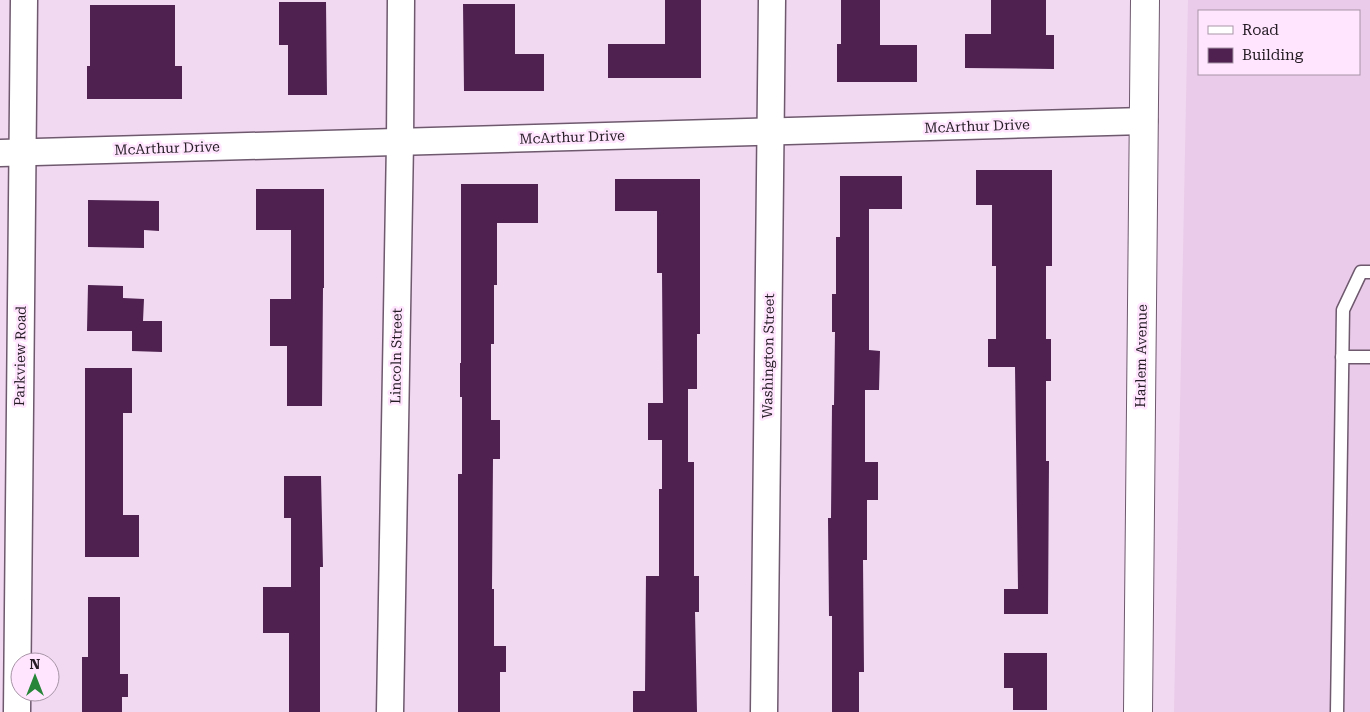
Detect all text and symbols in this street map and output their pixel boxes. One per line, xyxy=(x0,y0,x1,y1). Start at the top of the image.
legend xyxy=(1198,10,1360,75)
text: Road xyxy=(1242,21,1279,39)
text: Building xyxy=(1242,46,1304,64)
street label: McArthur Drive xyxy=(924,116,1030,136)
street label: McArthur Drive xyxy=(519,127,625,147)
street label: McArthur Drive xyxy=(114,138,220,158)
street label: Washington Street xyxy=(759,293,777,419)
street label: Harlem Avenue xyxy=(1132,304,1150,408)
street label: Parkview Road xyxy=(11,306,29,406)
street label: Lincoln Street xyxy=(387,308,405,404)
north arrow xyxy=(10,652,60,702)
text: N xyxy=(30,656,41,672)

